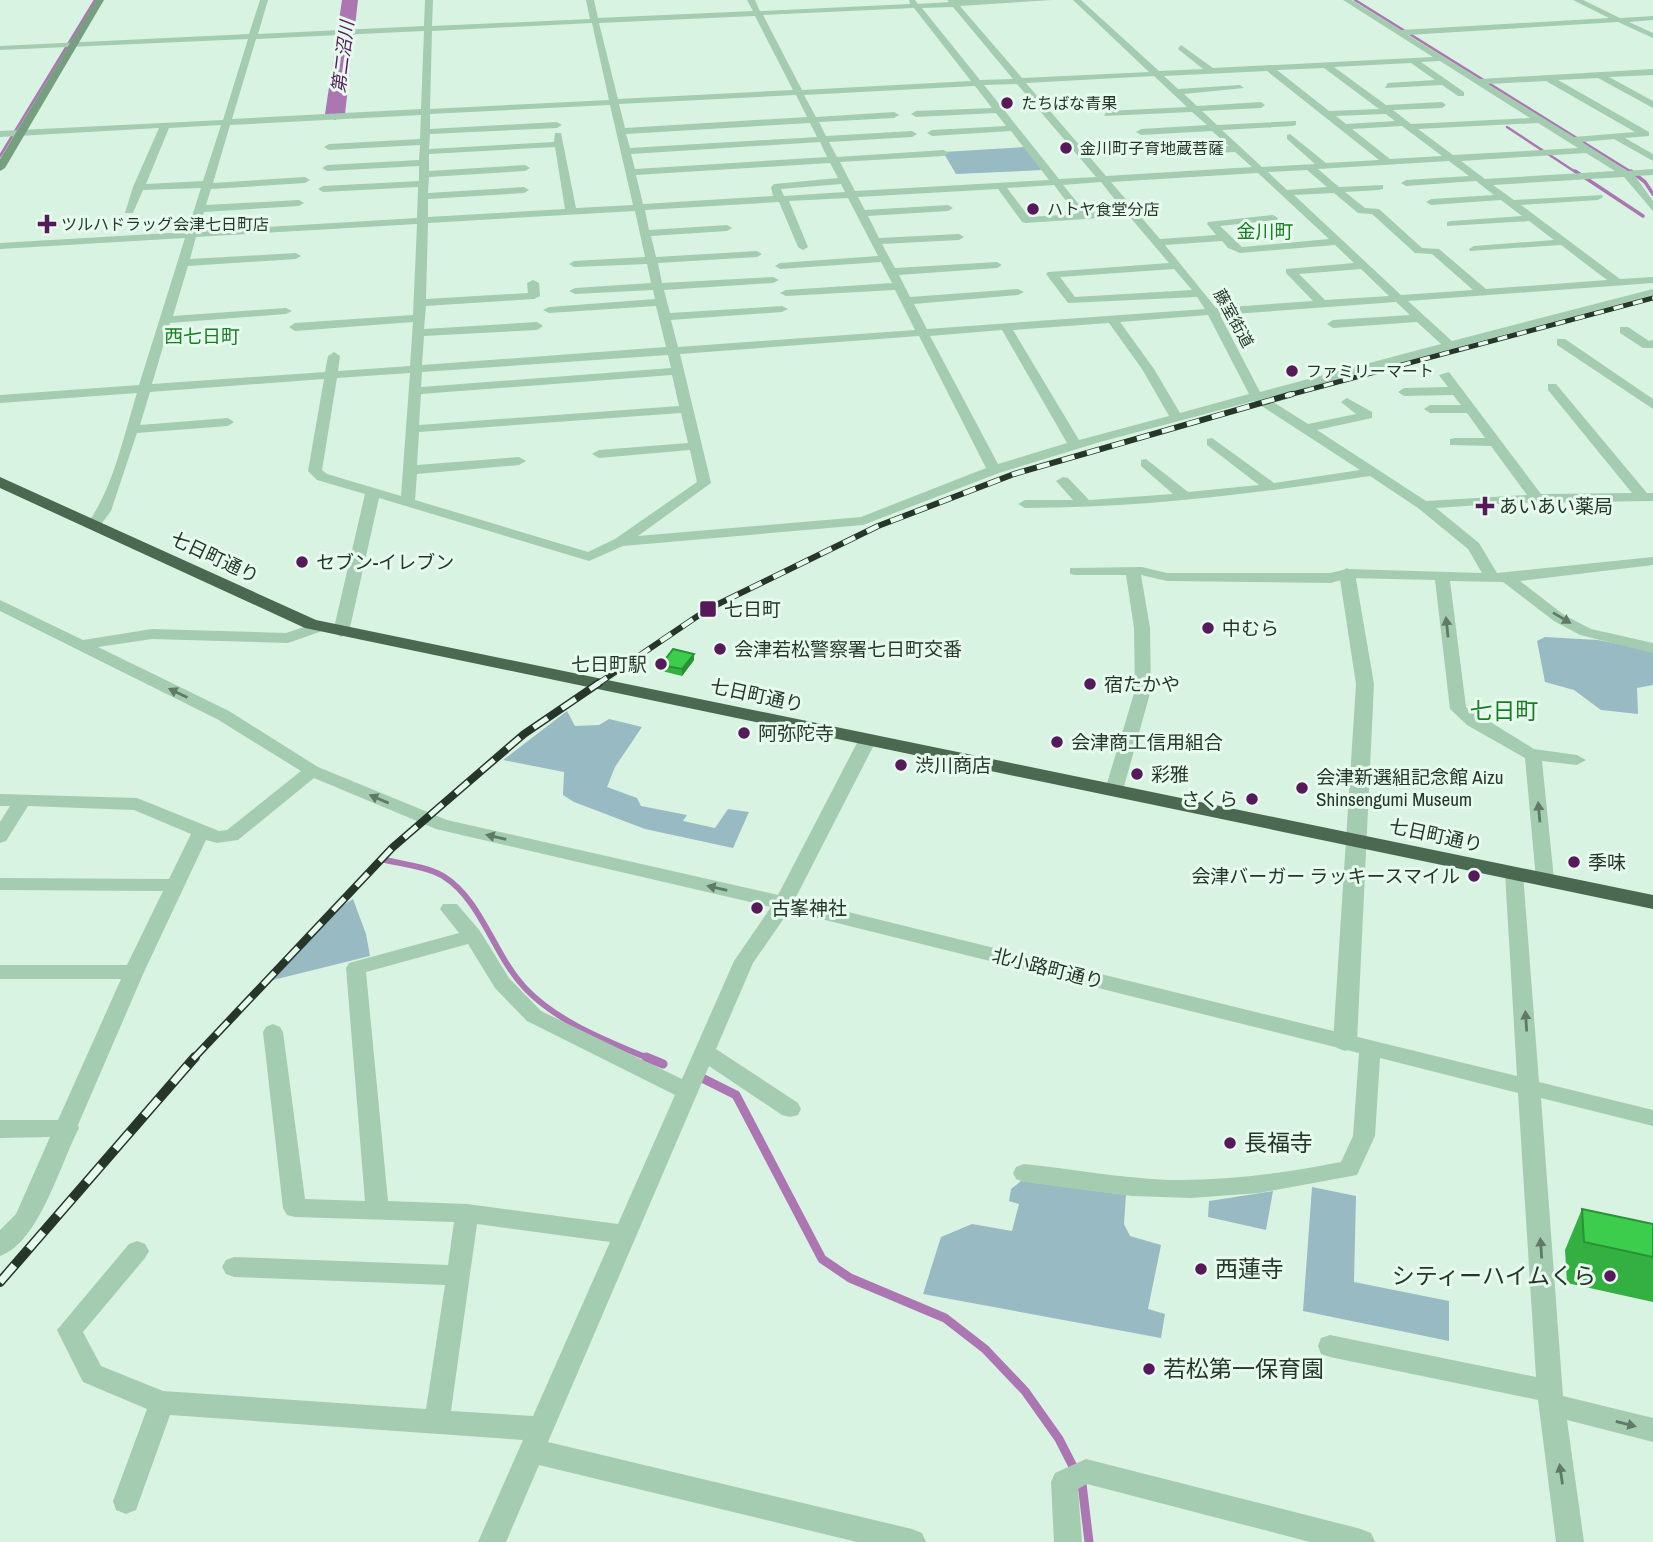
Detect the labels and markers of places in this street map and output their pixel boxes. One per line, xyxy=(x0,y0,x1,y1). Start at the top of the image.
place label: たちばな青果 xyxy=(1021,92,1117,114)
marker: たちばな青果 xyxy=(999,95,1015,111)
place label: 金川町子育地蔵菩薩 xyxy=(1080,137,1224,159)
marker: 金川町子育地蔵菩薩 xyxy=(1058,140,1074,156)
place label: ハトヤ食堂分店 xyxy=(1047,198,1159,220)
marker: ハトヤ食堂分店 xyxy=(1025,201,1041,217)
place label: ツルハドラッグ会津七日町店 xyxy=(61,213,269,235)
marker: ツルハドラッグ会津七日町店 xyxy=(39,216,55,232)
place label: ファミリーマート xyxy=(1306,360,1434,382)
marker: ファミリーマート xyxy=(1284,363,1300,379)
place label: あいあい薬局 xyxy=(1499,493,1613,519)
marker: あいあい薬局 xyxy=(1477,498,1493,514)
place label: セブン-イレブン xyxy=(316,549,454,575)
marker: セブン-イレブン xyxy=(294,554,310,570)
place label: 七日町 xyxy=(724,596,781,622)
marker: 七日町 xyxy=(698,599,718,619)
place label: 中むら xyxy=(1222,615,1279,641)
marker: 中むら xyxy=(1200,620,1216,636)
place label: 会津若松警察署七日町交番 xyxy=(734,636,962,662)
marker: 会津若松警察署七日町交番 xyxy=(712,641,728,657)
place label: 七日町駅 xyxy=(571,651,647,677)
marker: 七日町駅 xyxy=(653,656,669,672)
place label: 宿たかや xyxy=(1104,671,1180,697)
marker: 宿たかや xyxy=(1082,676,1098,692)
place label: 阿弥陀寺 xyxy=(758,720,834,746)
marker: 阿弥陀寺 xyxy=(736,725,752,741)
place label: 会津商工信用組合 xyxy=(1071,729,1223,755)
marker: 会津商工信用組合 xyxy=(1049,734,1065,750)
place label: 渋川商店 xyxy=(915,752,991,778)
marker: 渋川商店 xyxy=(893,757,909,773)
place label: 彩雅 xyxy=(1151,761,1189,787)
place label: 会津新選組記念館 Aizu Shinsengumi Museum xyxy=(1316,764,1504,812)
marker: 彩雅 xyxy=(1129,766,1145,782)
marker: 会津新選組記念館 Aizu Shinsengumi Museum xyxy=(1294,780,1310,796)
place label: さくら xyxy=(1181,786,1238,812)
marker: さくら xyxy=(1244,791,1260,807)
place label: 季味 xyxy=(1588,849,1626,875)
marker: 季味 xyxy=(1566,854,1582,870)
place label: 会津バーガー ラッキースマイル xyxy=(1191,863,1460,889)
marker: 会津バーガー ラッキースマイル xyxy=(1466,868,1482,884)
place label: 古峯神社 xyxy=(771,895,847,921)
marker: 古峯神社 xyxy=(749,900,765,916)
place label: 長福寺 xyxy=(1244,1127,1313,1158)
marker: 長福寺 xyxy=(1222,1135,1238,1151)
place label: 西蓮寺 xyxy=(1215,1253,1284,1284)
place label: シティーハイムくら xyxy=(1392,1260,1596,1291)
marker: 西蓮寺 xyxy=(1193,1261,1209,1277)
marker: シティーハイムくら xyxy=(1602,1268,1618,1284)
place label: 若松第一保育園 xyxy=(1163,1353,1324,1384)
marker: 若松第一保育園 xyxy=(1141,1361,1157,1377)

